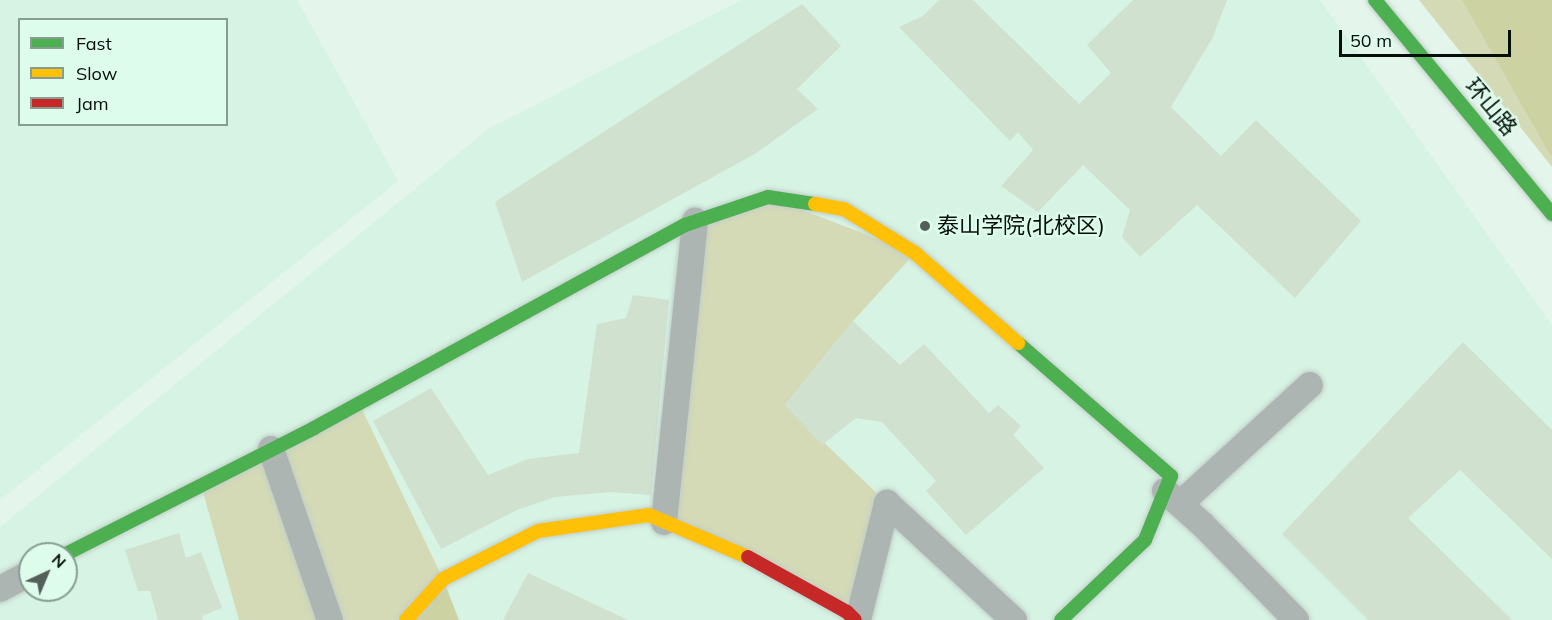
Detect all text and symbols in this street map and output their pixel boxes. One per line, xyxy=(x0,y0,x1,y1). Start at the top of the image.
legend xyxy=(18,18,228,126)
scale bar xyxy=(1342,18,1514,56)
text: 50 m xyxy=(1350,29,1392,52)
text: Fast xyxy=(76,32,112,55)
text: Slow xyxy=(76,62,117,85)
street label: 环山路 xyxy=(1460,73,1522,141)
text: Jam xyxy=(76,92,109,115)
place label: 泰山学院(北校区) xyxy=(937,213,1105,239)
marker: 泰山学院(北校区) xyxy=(918,219,932,233)
north arrow xyxy=(18,542,78,602)
text: N xyxy=(48,549,70,572)

